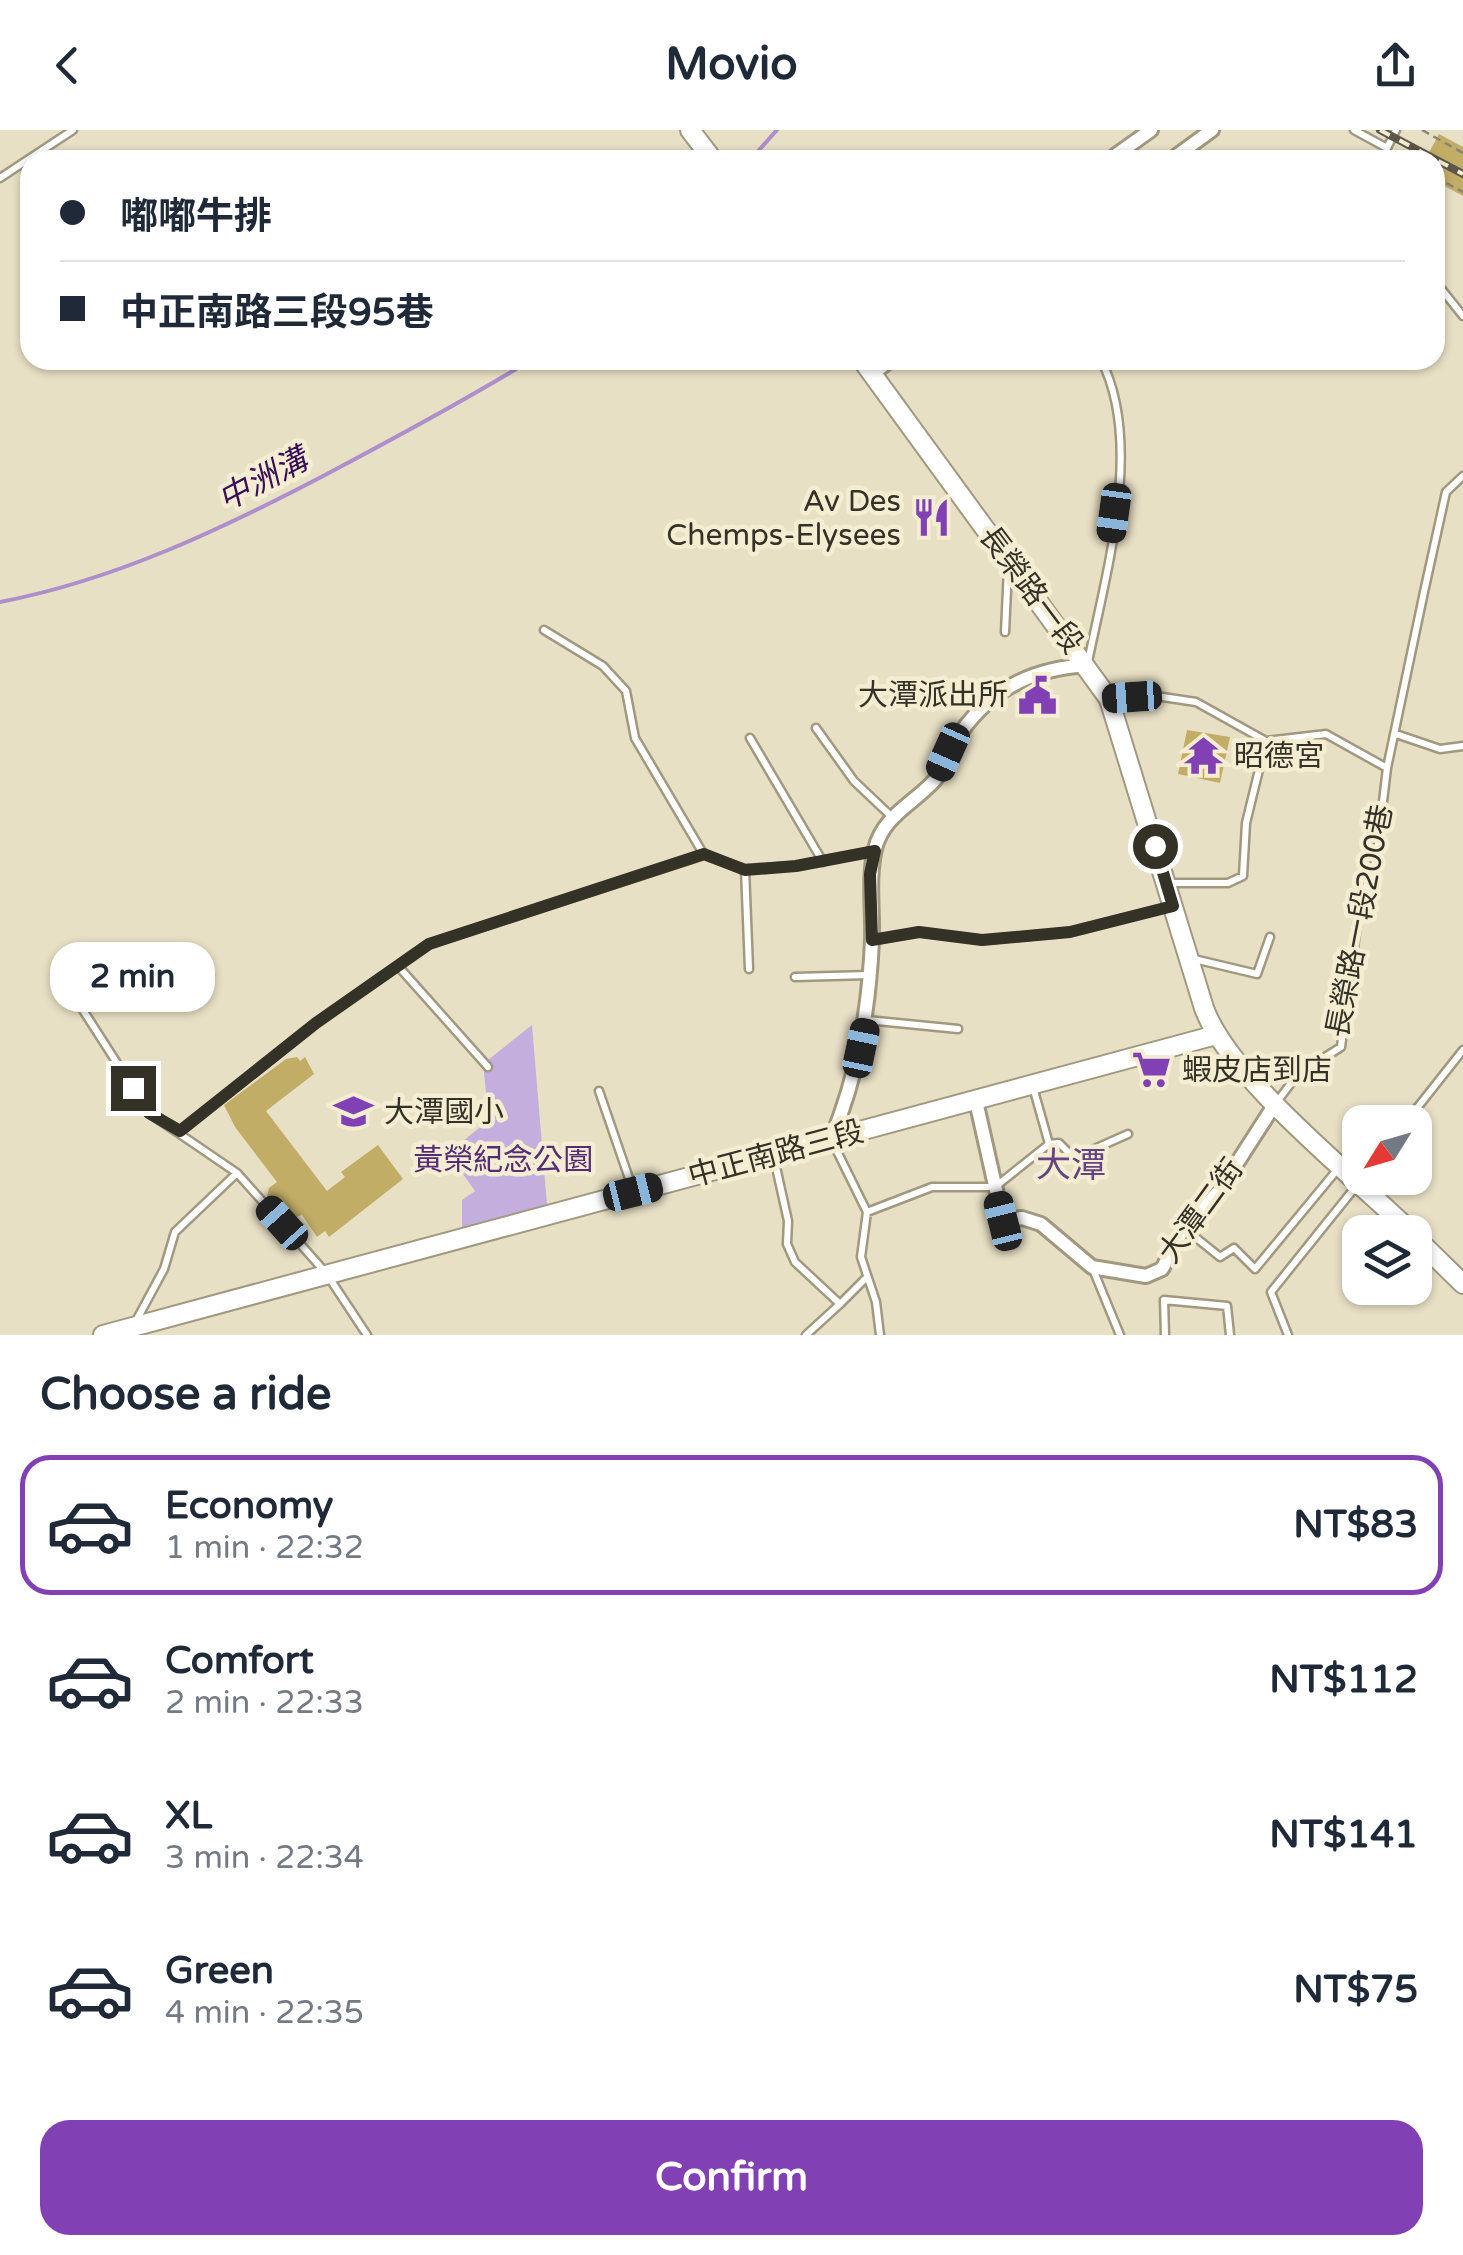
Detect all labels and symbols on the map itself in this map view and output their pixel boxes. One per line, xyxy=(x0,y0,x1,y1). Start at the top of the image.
water label: 中洲溝 xyxy=(212,439,318,519)
car xyxy=(1095,481,1133,545)
place label: Av Des Chemps-Elysees xyxy=(666,483,901,554)
restaurant icon: Av Des Chemps-Elysees xyxy=(910,497,952,539)
street label: 長榮路一段 xyxy=(971,519,1091,661)
public building icon: 大潭派出所 xyxy=(1017,674,1059,716)
place label: 大潭派出所 xyxy=(858,677,1008,714)
car xyxy=(1101,680,1163,714)
car xyxy=(922,718,974,786)
temple icon: 昭德宮 xyxy=(1183,735,1225,777)
place label: 昭德宮 xyxy=(1234,738,1324,775)
street label: 長榮路一段200巷 xyxy=(1319,801,1401,1041)
route start xyxy=(1133,824,1178,869)
callout: 2 min xyxy=(51,943,216,1013)
car xyxy=(840,1016,882,1080)
supermarket icon: 蝦皮店到店 xyxy=(1131,1049,1173,1091)
place label: 蝦皮店到店 xyxy=(1182,1052,1332,1089)
route end xyxy=(111,1066,156,1111)
school or university icon: 大潭國小 xyxy=(333,1091,375,1133)
place label: 大潭國小 xyxy=(384,1094,504,1131)
north arrow xyxy=(1342,1105,1432,1195)
street label: 中正南路三段 xyxy=(684,1113,868,1195)
park label: 黃榮紀念公園 xyxy=(413,1142,593,1179)
district label: 大潭 xyxy=(1036,1145,1106,1187)
street label: 大潭二街 xyxy=(1151,1152,1251,1270)
car xyxy=(600,1170,666,1214)
car xyxy=(981,1188,1025,1254)
car xyxy=(251,1191,313,1255)

